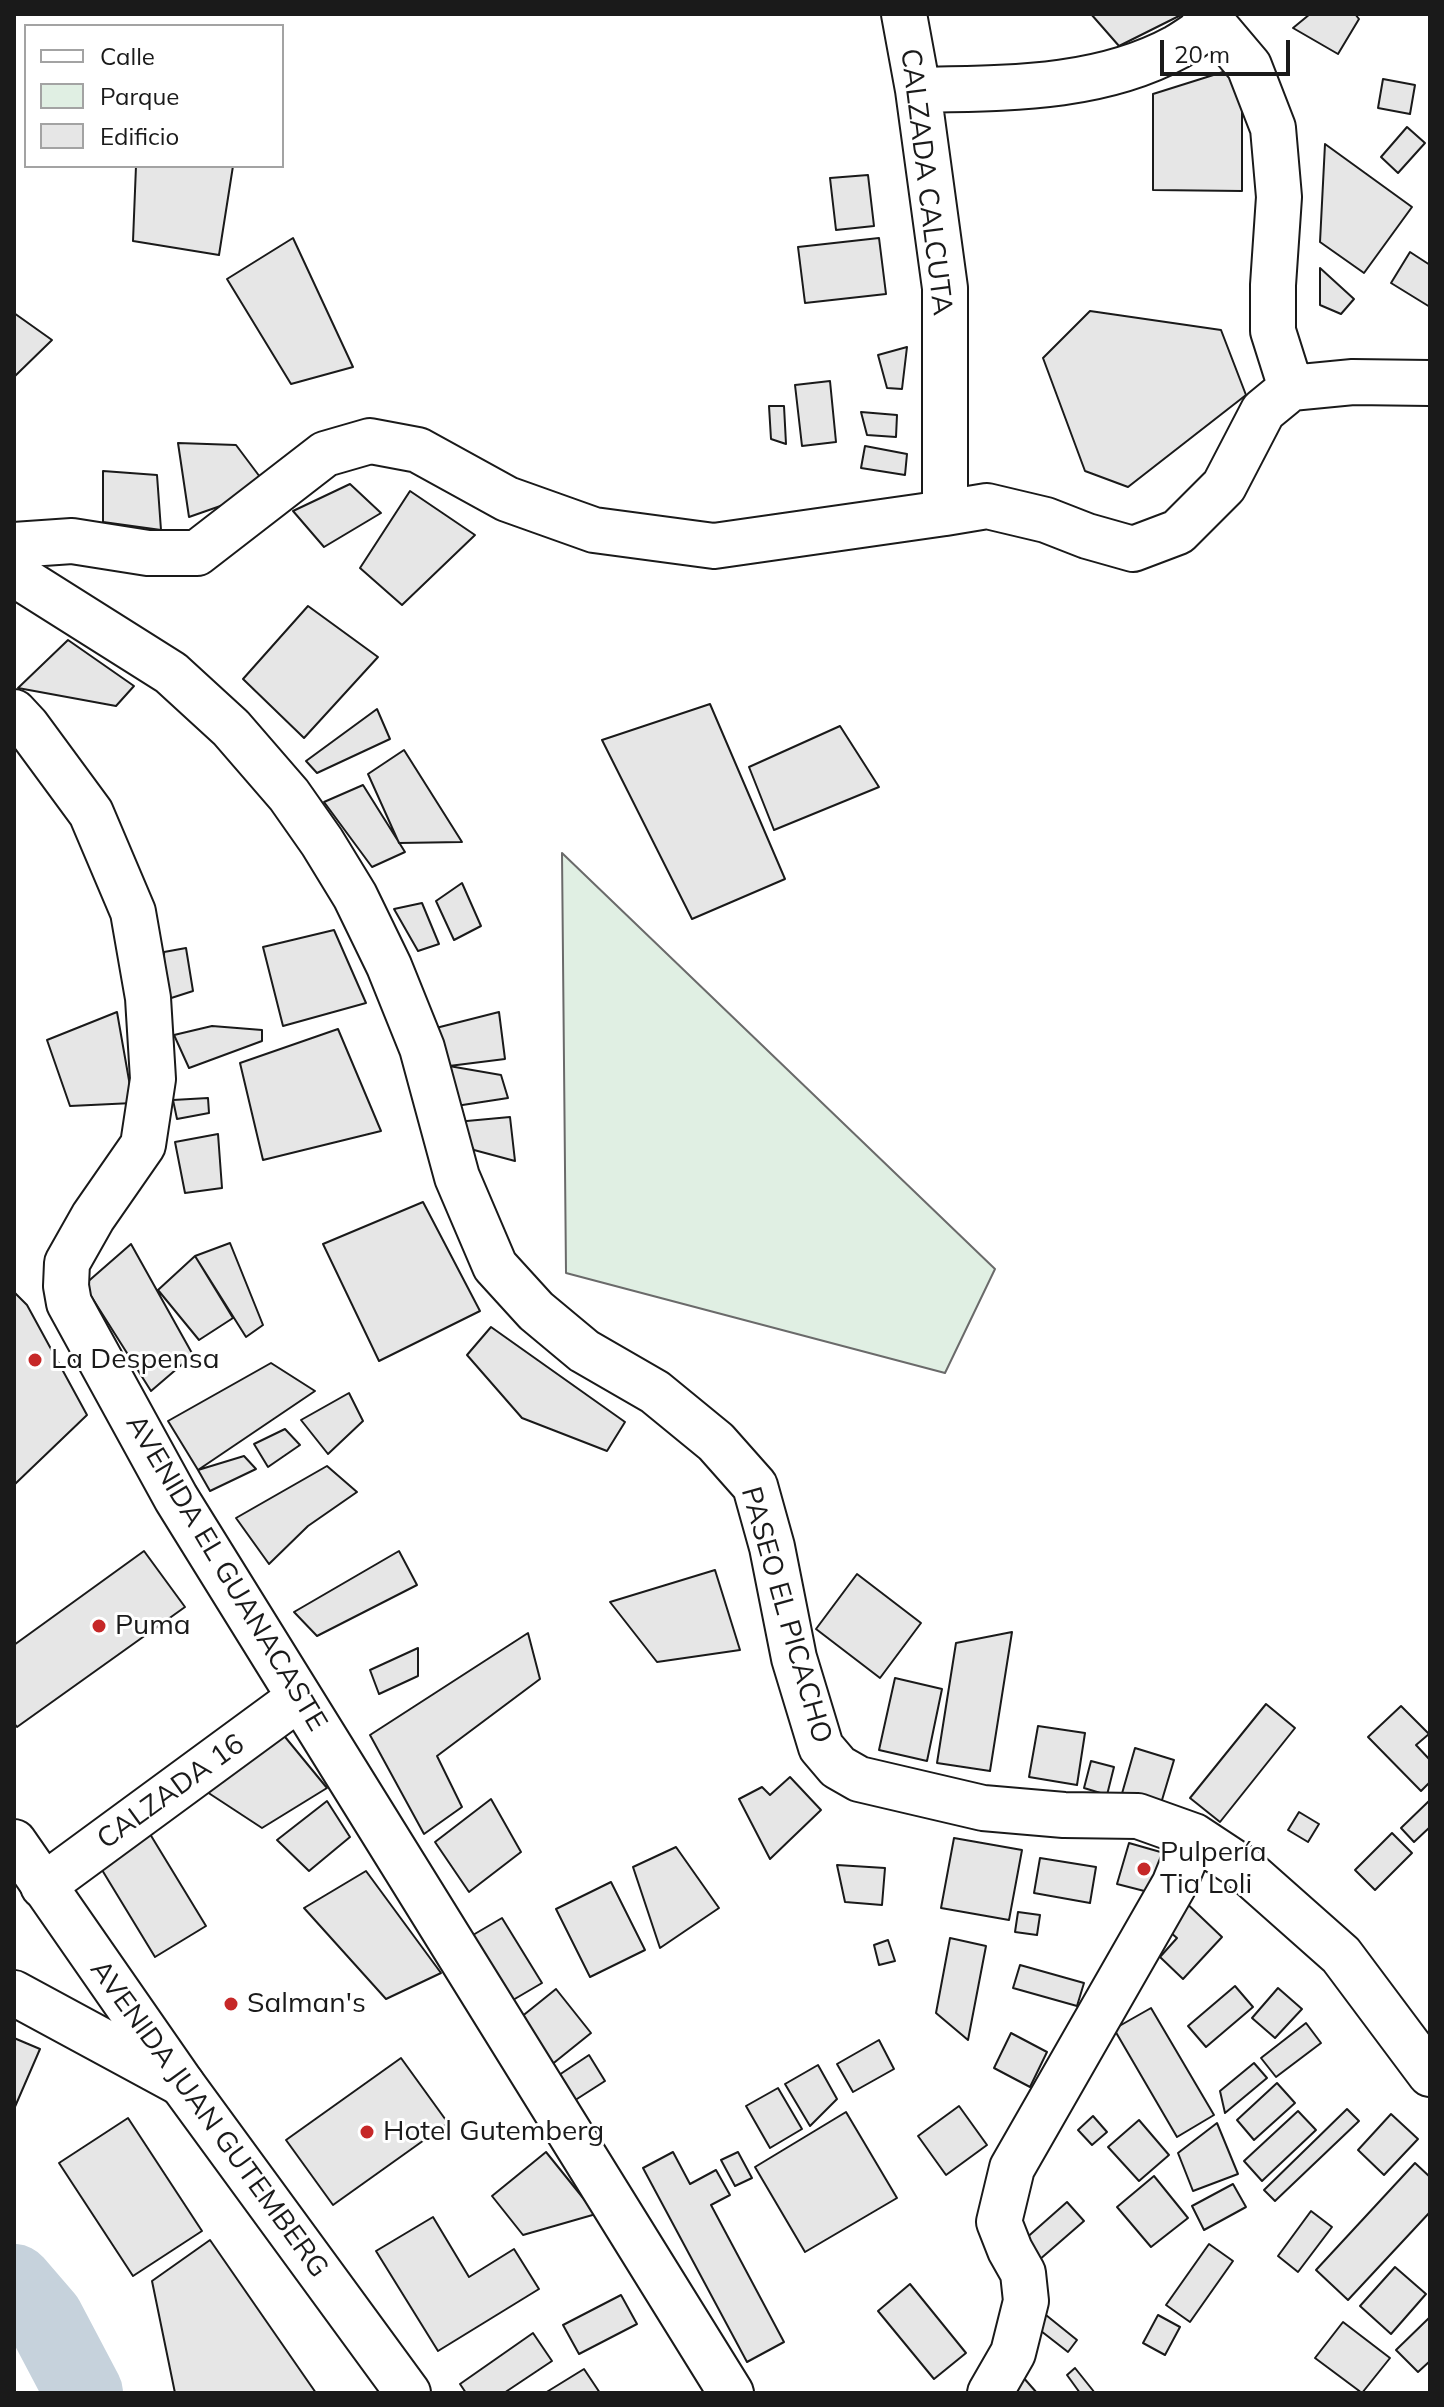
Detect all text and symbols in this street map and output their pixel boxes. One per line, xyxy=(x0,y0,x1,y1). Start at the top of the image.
legend xyxy=(24,24,284,168)
scale bar xyxy=(1164,24,1294,74)
text: 20 m xyxy=(1174,39,1230,69)
text: Calle xyxy=(100,41,155,71)
street label: CALZADA CALCUTA xyxy=(893,47,959,317)
text: Parque xyxy=(100,81,179,111)
text: Edificio xyxy=(100,121,179,151)
place label: La Despensa xyxy=(51,1343,220,1377)
marker: La Despensa xyxy=(26,1351,44,1369)
street label: AVENIDA EL GUANACASTE xyxy=(118,1409,334,1737)
street label: PASEO EL PICACHO xyxy=(733,1483,839,1747)
place label: Puma xyxy=(115,1609,191,1643)
marker: Puma xyxy=(90,1617,108,1635)
street label: CALZADA 16 xyxy=(91,1727,251,1857)
place label: Pulpería Tia Loli xyxy=(1160,1836,1267,1902)
marker: Pulpería Tia Loli xyxy=(1135,1860,1153,1878)
street label: AVENIDA JUAN GUTEMBERG xyxy=(83,1954,335,2284)
place label: Salman's xyxy=(247,1987,366,2021)
marker: Salman's xyxy=(222,1995,240,2013)
place label: Hotel Gutemberg xyxy=(383,2115,604,2149)
marker: Hotel Gutemberg xyxy=(358,2123,376,2141)

